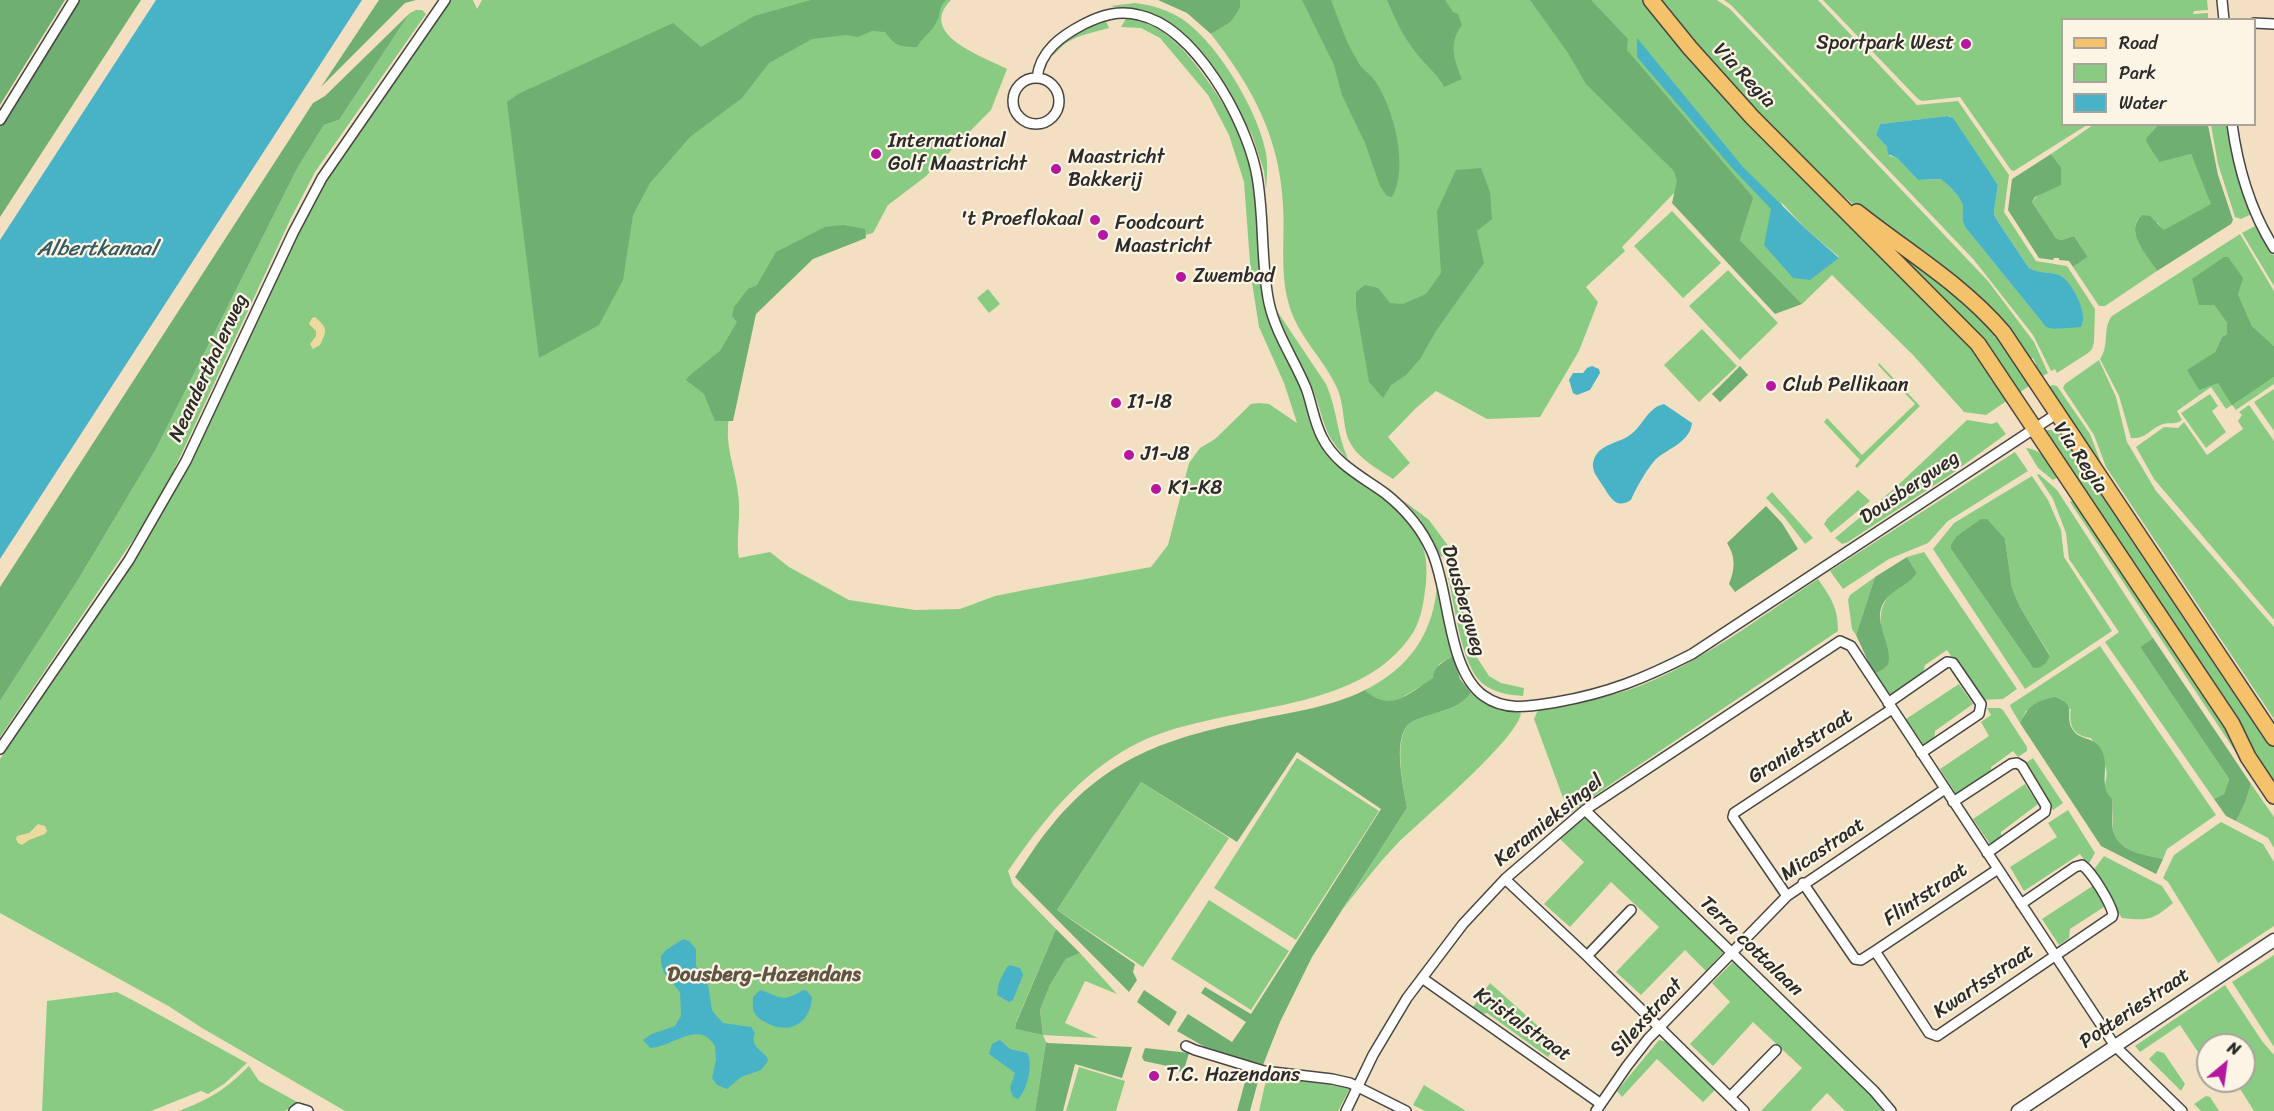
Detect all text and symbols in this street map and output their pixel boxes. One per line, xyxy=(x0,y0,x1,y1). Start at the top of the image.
legend xyxy=(2061,18,2256,126)
text: Road xyxy=(2119,27,2158,59)
place label: Sportpark West xyxy=(1816,32,1954,56)
marker: Sportpark West xyxy=(1959,37,1973,51)
street label: Via Regia xyxy=(1708,38,1780,114)
text: Park xyxy=(2119,57,2156,89)
text: Water xyxy=(2119,87,2166,119)
place label: International Golf Maastricht xyxy=(888,130,1027,177)
place label: Maastricht Bakkerij xyxy=(1068,146,1165,193)
marker: International Golf Maastricht xyxy=(869,147,883,161)
marker: Maastricht Bakkerij xyxy=(1049,162,1063,176)
place label: 't Proeflokaal xyxy=(960,208,1083,232)
place label: Foodcourt Maastricht xyxy=(1115,212,1212,259)
marker: 't Proeflokaal xyxy=(1088,213,1102,227)
marker: Foodcourt Maastricht xyxy=(1096,228,1110,242)
water label: Albertkanaal xyxy=(37,237,157,263)
place label: Zwembad xyxy=(1193,265,1275,289)
marker: Zwembad xyxy=(1174,270,1188,284)
street label: Neanderthalerweg xyxy=(164,290,254,446)
place label: Club Pellikaan xyxy=(1783,374,1909,398)
marker: Club Pellikaan xyxy=(1764,379,1778,393)
place label: I1-I8 xyxy=(1128,391,1172,415)
marker: I1-I8 xyxy=(1109,396,1123,410)
street label: Via Regia xyxy=(2047,418,2113,498)
place label: J1-J8 xyxy=(1141,443,1190,467)
street label: Dousbergweg xyxy=(1856,446,1964,530)
marker: J1-J8 xyxy=(1122,448,1136,462)
place label: K1-K8 xyxy=(1168,477,1222,501)
marker: K1-K8 xyxy=(1149,482,1163,496)
street label: Dousbergweg xyxy=(1436,542,1490,660)
street label: Granietstraat xyxy=(1744,704,1858,790)
street label: Keramieksingel xyxy=(1490,770,1608,872)
street label: Micastraat xyxy=(1776,813,1870,887)
street label: Flintstraat xyxy=(1880,858,1972,932)
street label: Terra cottalaan xyxy=(1694,892,1808,1002)
street label: Kwartsstraat xyxy=(1929,940,2039,1024)
district label: Dousberg-Hazendans xyxy=(667,963,861,989)
street label: Potteriestraat xyxy=(2075,963,2195,1055)
street label: Silexstraat xyxy=(1605,974,1689,1062)
street label: Kristalstraat xyxy=(1469,983,1575,1067)
north arrow xyxy=(2196,1033,2256,1093)
text: N xyxy=(2222,1033,2246,1064)
place label: T.C. Hazendans xyxy=(1166,1064,1300,1088)
marker: T.C. Hazendans xyxy=(1147,1069,1161,1083)

